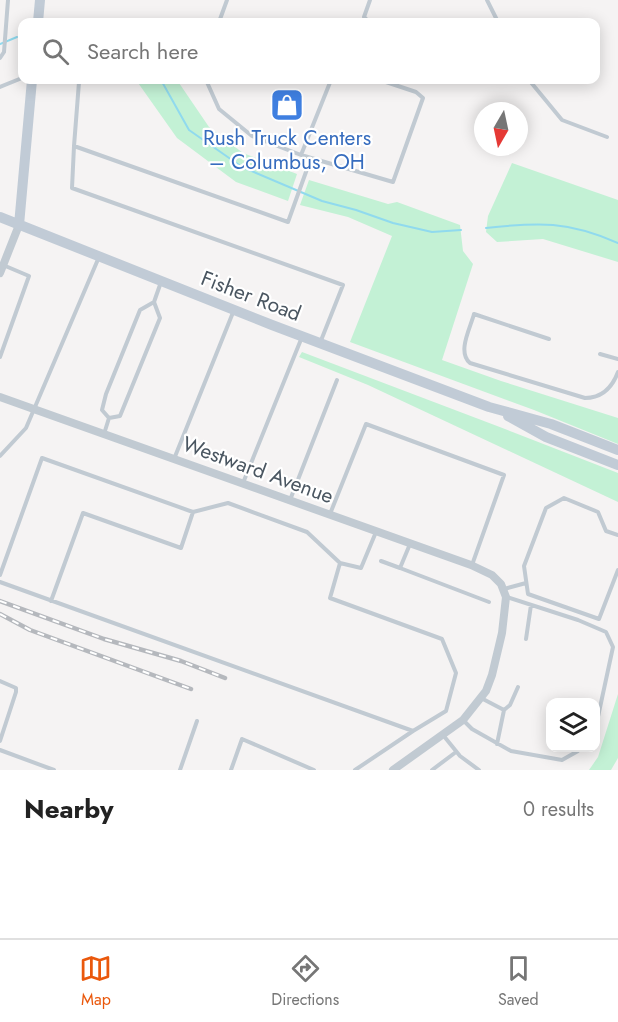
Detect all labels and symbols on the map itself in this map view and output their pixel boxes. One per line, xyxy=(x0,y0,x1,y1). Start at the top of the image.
shop icon: Rush Truck Centers – Columbus, OH xyxy=(269,87,305,123)
north arrow xyxy=(474,102,528,156)
place label: Rush Truck Centers – Columbus, OH xyxy=(203,123,371,177)
street label: Fisher Road xyxy=(197,263,305,329)
street label: Westward Avenue xyxy=(178,429,338,511)

